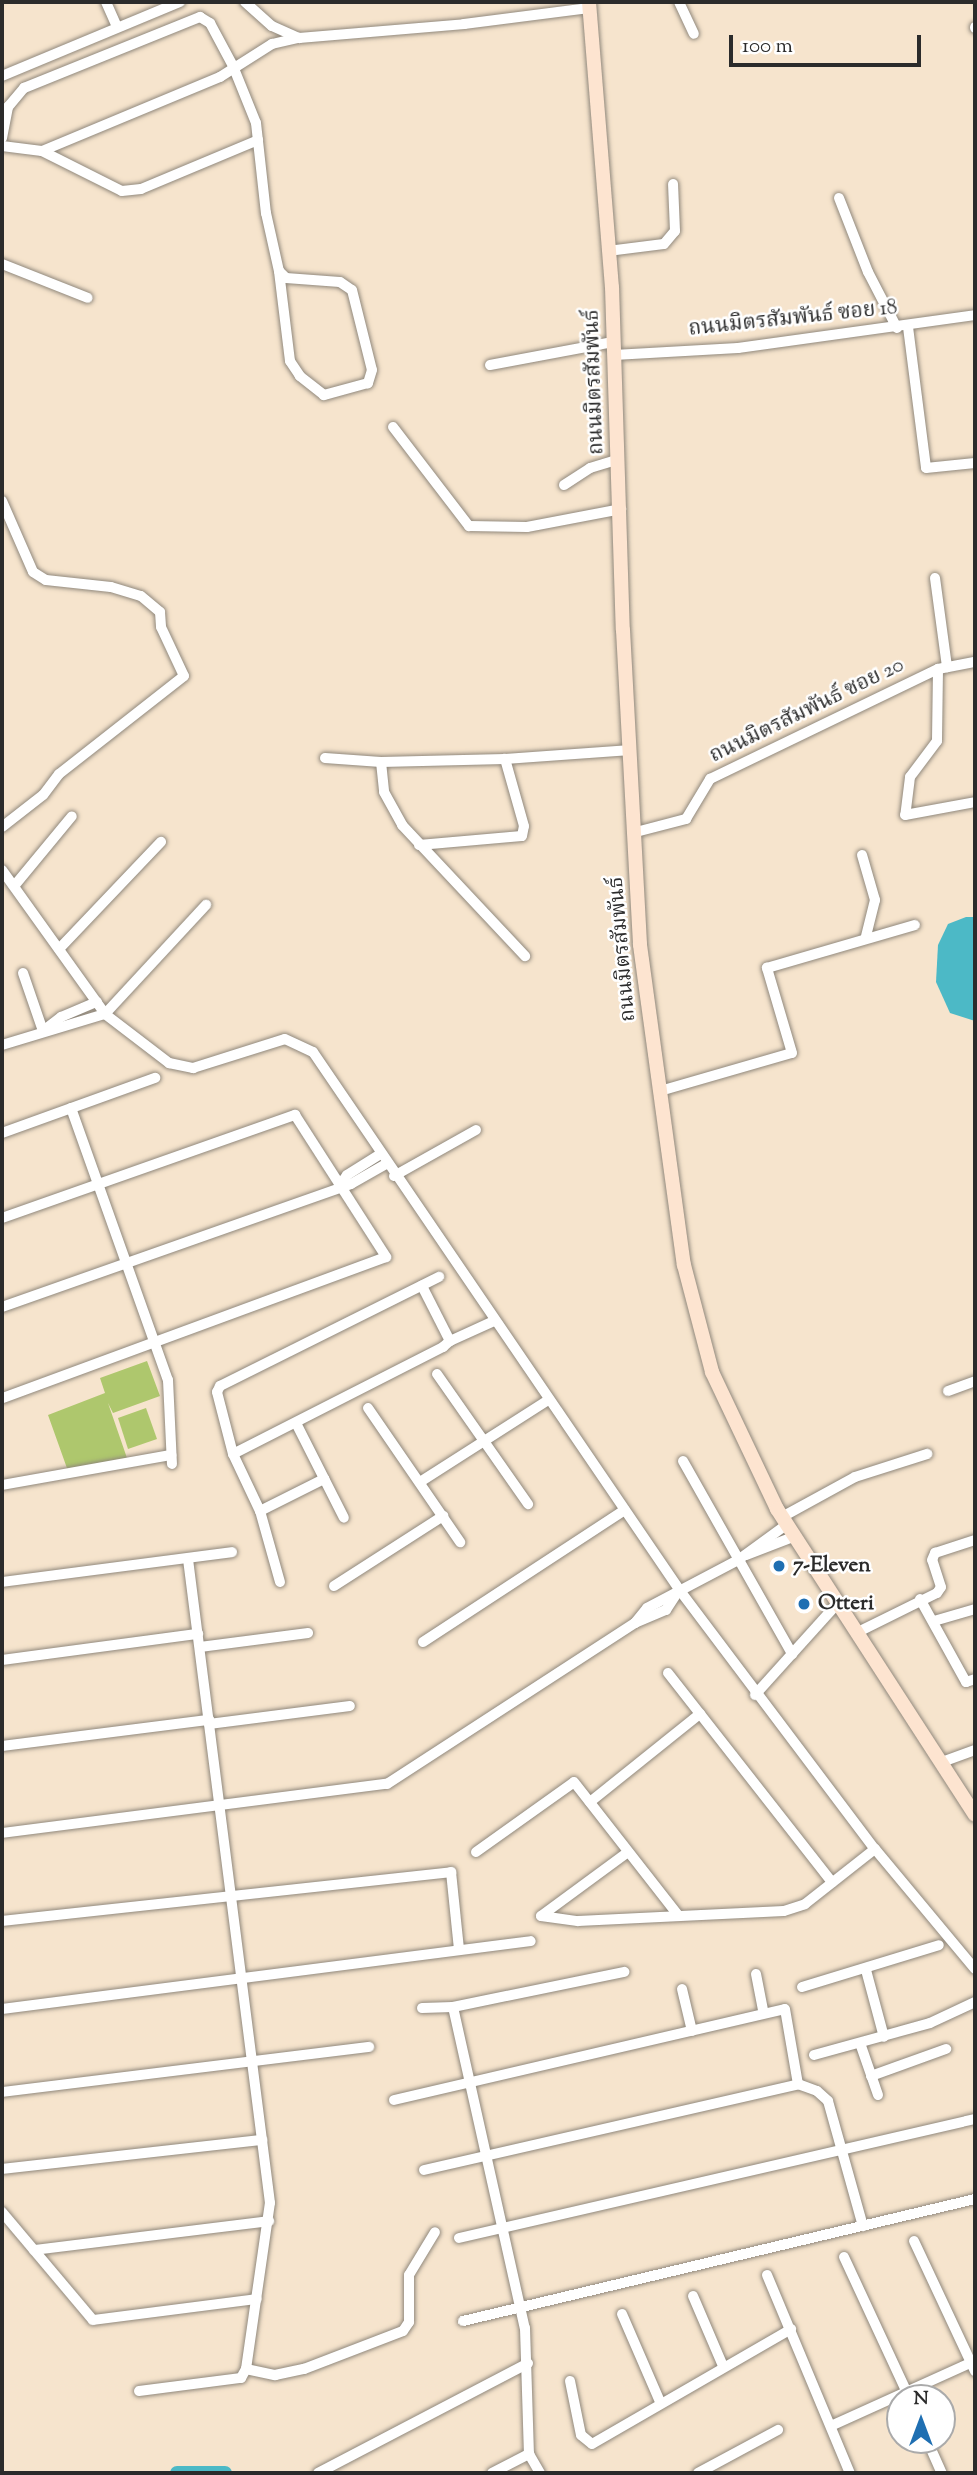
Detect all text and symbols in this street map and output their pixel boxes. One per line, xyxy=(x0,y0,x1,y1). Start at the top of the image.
scale bar xyxy=(732,21,925,65)
text: 100 m xyxy=(742,32,793,62)
street label: ถนนมิตรสัมพันธ์ ซอย 18 xyxy=(687,296,899,342)
street label: ถนนมิตรสัมพันธ์ xyxy=(580,309,610,455)
street label: ถนนมิตรสัมพันธ์ ซอย 20 xyxy=(706,653,908,769)
street label: ถนนมิตรสัมพันธ์ xyxy=(604,875,642,1023)
place label: 7-Eleven xyxy=(793,1553,871,1579)
marker: 7-Eleven xyxy=(771,1558,787,1574)
place label: Otteri xyxy=(818,1591,874,1617)
marker: Otteri xyxy=(796,1596,812,1612)
north arrow xyxy=(886,2384,956,2454)
text: N xyxy=(913,2386,929,2413)

